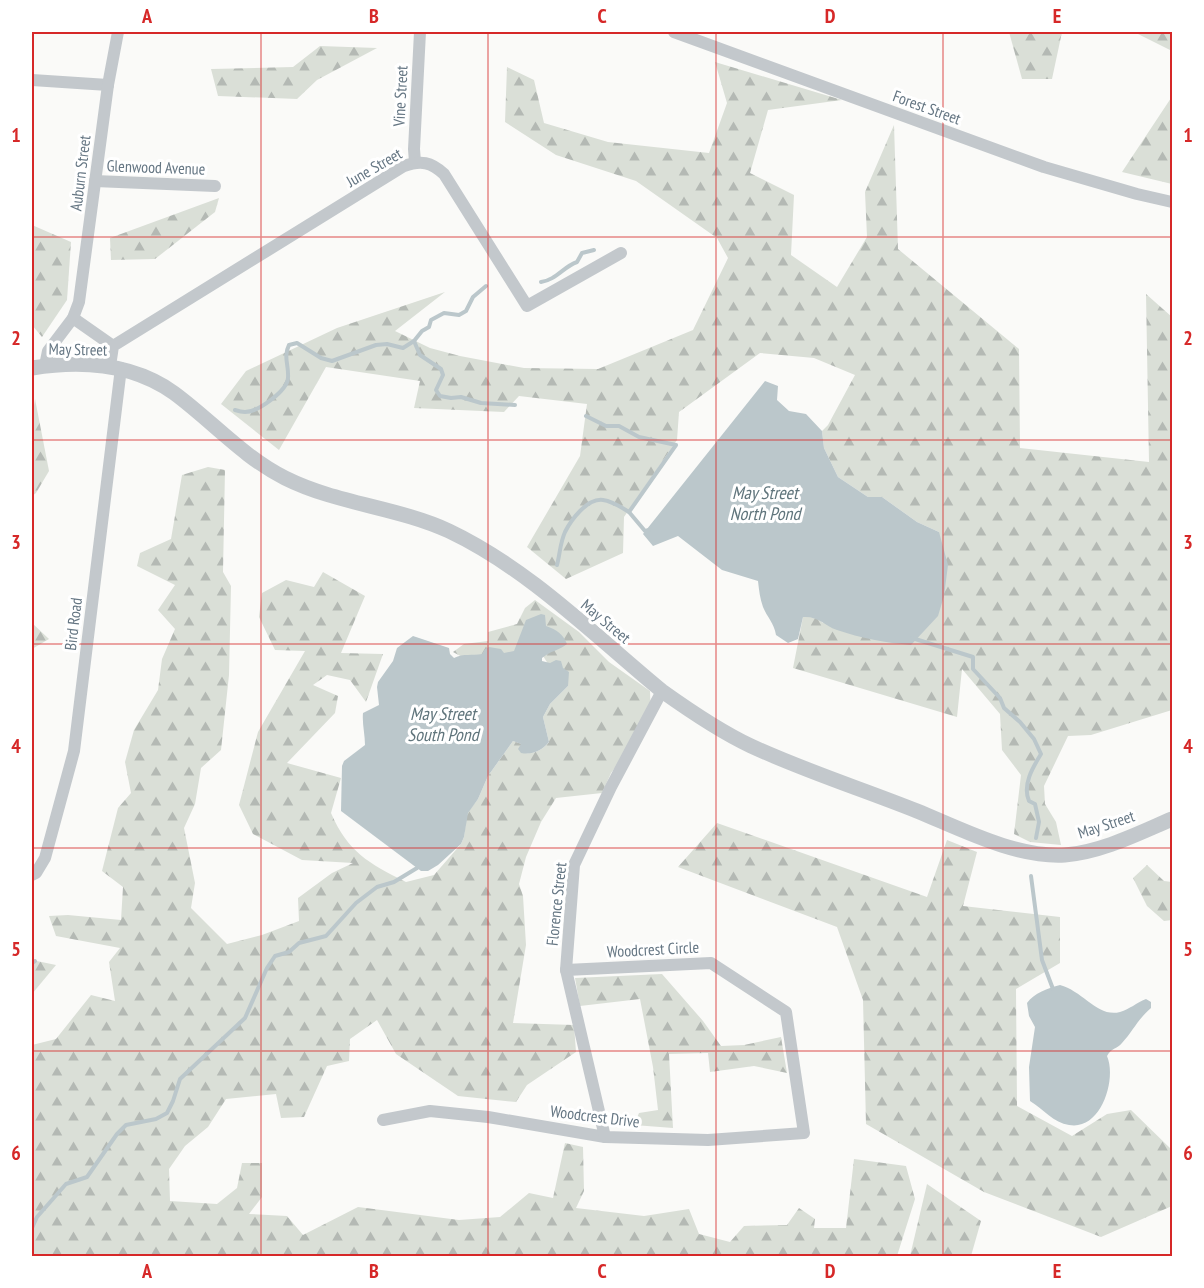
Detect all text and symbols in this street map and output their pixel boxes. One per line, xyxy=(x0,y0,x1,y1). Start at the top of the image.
text: A xyxy=(141,3,153,29)
text: B xyxy=(369,3,379,29)
text: C xyxy=(597,3,607,29)
text: D xyxy=(825,3,836,29)
text: E xyxy=(1053,3,1061,29)
street label: Vine Street xyxy=(388,64,412,128)
street label: Forest Street xyxy=(890,85,964,129)
text: 1 xyxy=(11,122,21,148)
text: 1 xyxy=(1183,122,1193,148)
street label: Auburn Street xyxy=(65,133,95,212)
street label: June Street xyxy=(342,143,406,191)
street label: Glenwood Avenue xyxy=(106,155,206,179)
text: 2 xyxy=(11,325,21,351)
text: 2 xyxy=(1183,325,1193,351)
street label: May Street xyxy=(49,338,108,360)
water label: May Street North Pond xyxy=(730,481,802,525)
text: 3 xyxy=(11,529,21,555)
text: 3 xyxy=(1183,529,1193,555)
street label: May Street xyxy=(577,594,635,648)
street label: Bird Road xyxy=(60,596,86,652)
water label: May Street South Pond xyxy=(407,702,481,746)
text: 4 xyxy=(11,733,21,759)
text: 4 xyxy=(1183,733,1193,759)
street label: May Street xyxy=(1075,805,1138,843)
street label: Florence Street xyxy=(542,861,570,947)
text: 5 xyxy=(11,936,21,962)
text: 5 xyxy=(1183,936,1193,962)
street label: Woodcrest Circle xyxy=(607,937,699,961)
street label: Woodcrest Drive xyxy=(549,1101,641,1131)
text: 6 xyxy=(11,1140,21,1166)
text: 6 xyxy=(1183,1140,1193,1166)
text: A xyxy=(141,1258,153,1284)
text: B xyxy=(369,1258,379,1284)
text: C xyxy=(597,1258,607,1284)
text: D xyxy=(825,1258,836,1284)
text: E xyxy=(1053,1258,1061,1284)

